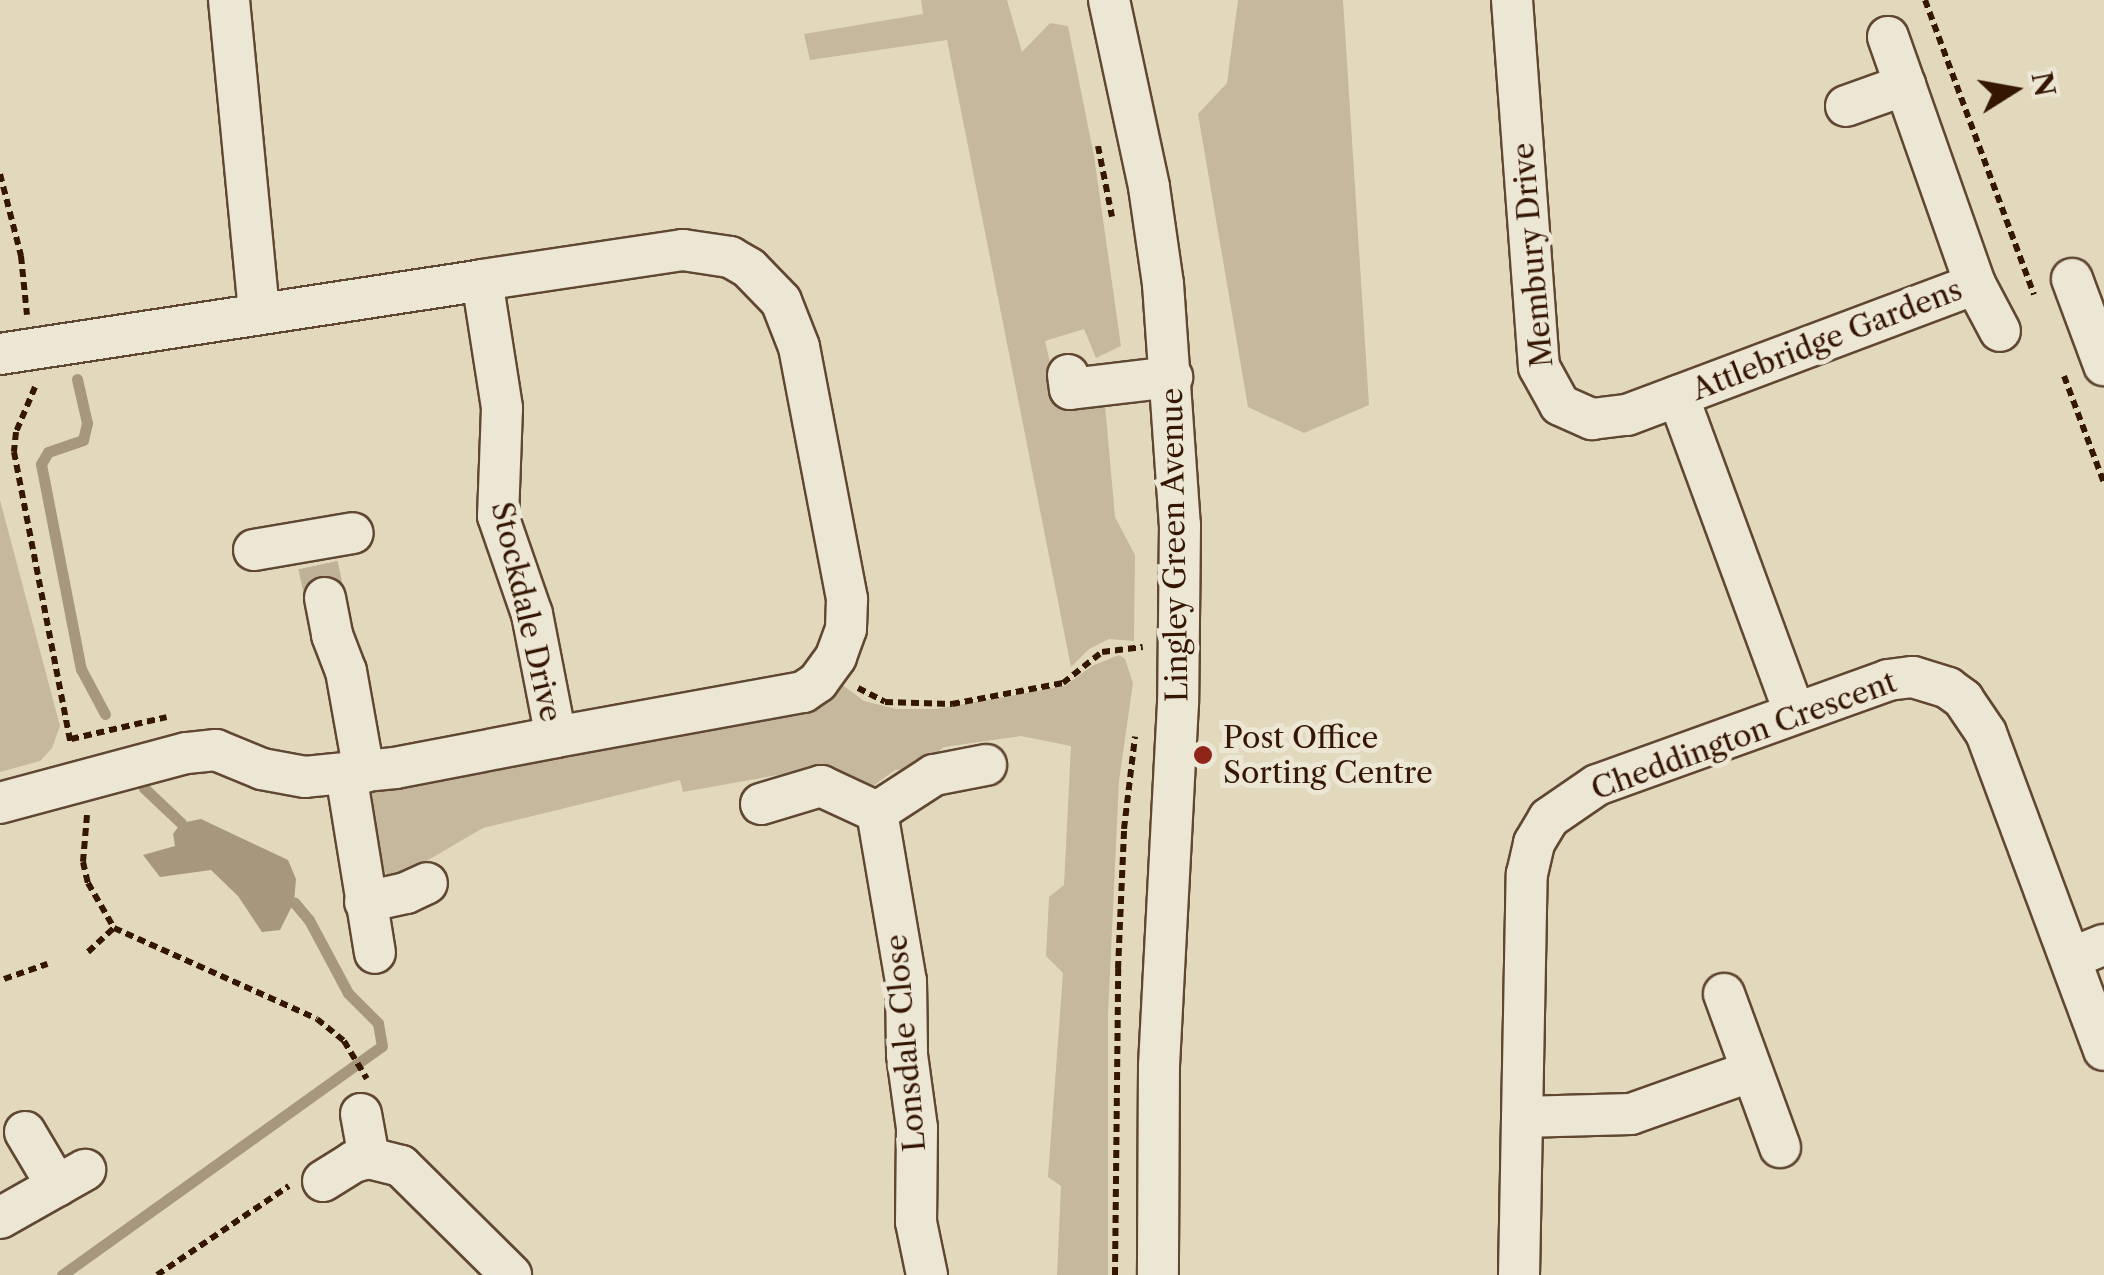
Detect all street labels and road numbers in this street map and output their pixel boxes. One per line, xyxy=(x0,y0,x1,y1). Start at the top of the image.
street label: Membury Drive xyxy=(1505,141,1561,369)
street label: Attlebridge Gardens xyxy=(1687,272,1967,408)
street label: Lingley Green Avenue xyxy=(1154,386,1196,704)
street label: Stockdale Drive xyxy=(483,499,569,725)
street label: Cheddington Crescent xyxy=(1587,664,1901,808)
street label: Lonsdale Close xyxy=(879,933,933,1153)

